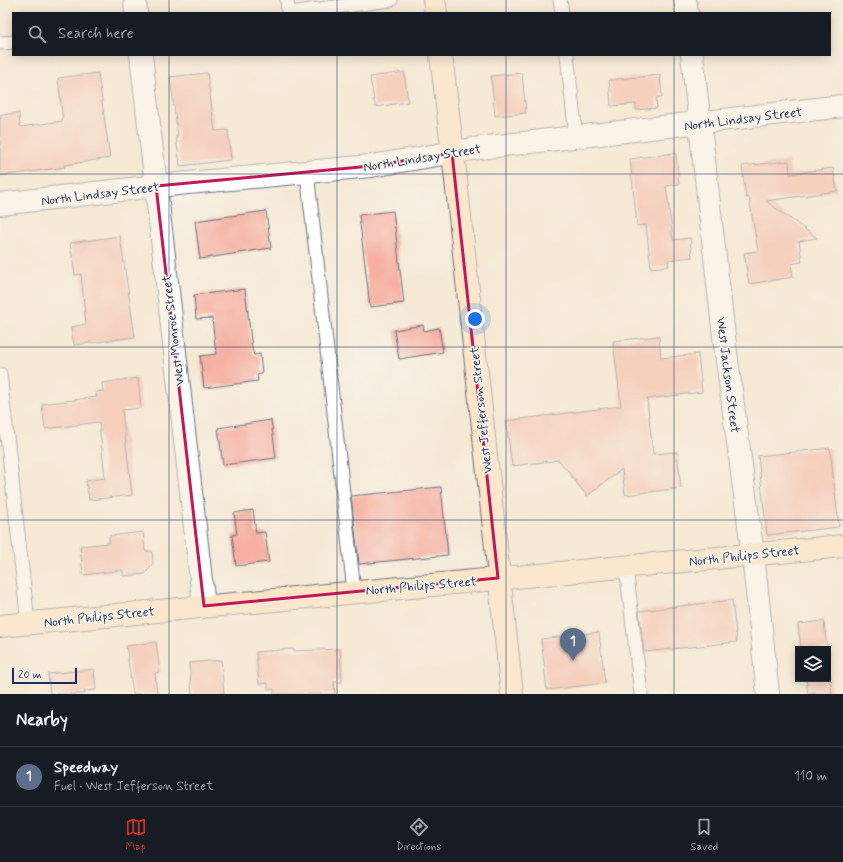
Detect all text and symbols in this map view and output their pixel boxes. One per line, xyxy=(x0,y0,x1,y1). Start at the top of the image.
search box xyxy=(12,12,831,56)
icon: search xyxy=(26,23,48,45)
text: Search here xyxy=(58,24,134,44)
street label: North Lindsay Street xyxy=(683,104,803,135)
street label: North Lindsay Street xyxy=(362,141,482,176)
street label: North Lindsay Street xyxy=(40,179,160,210)
street label: West Monroe Street xyxy=(158,273,189,386)
your location xyxy=(465,309,485,329)
street label: West Jackson Street xyxy=(712,316,743,434)
street label: West Jefferson Street xyxy=(466,345,497,474)
street label: North Philips Street xyxy=(688,542,800,571)
street label: North Philips Street xyxy=(365,573,477,600)
street label: North Philips Street xyxy=(43,603,155,632)
pin: 1 xyxy=(560,628,586,661)
map controls xyxy=(795,646,831,682)
button: layers xyxy=(795,646,831,682)
scale bar xyxy=(12,666,77,685)
text: 20 m xyxy=(18,668,41,682)
text: Nearby xyxy=(16,709,68,731)
text: Speedway xyxy=(54,758,118,778)
text: 1 xyxy=(26,768,32,785)
text: 110 m xyxy=(794,768,827,785)
text: Fuel · West Jefferson Street xyxy=(54,778,214,795)
tab: Map xyxy=(125,816,147,854)
tab: Directions xyxy=(396,816,441,854)
tab: Saved xyxy=(691,816,718,854)

